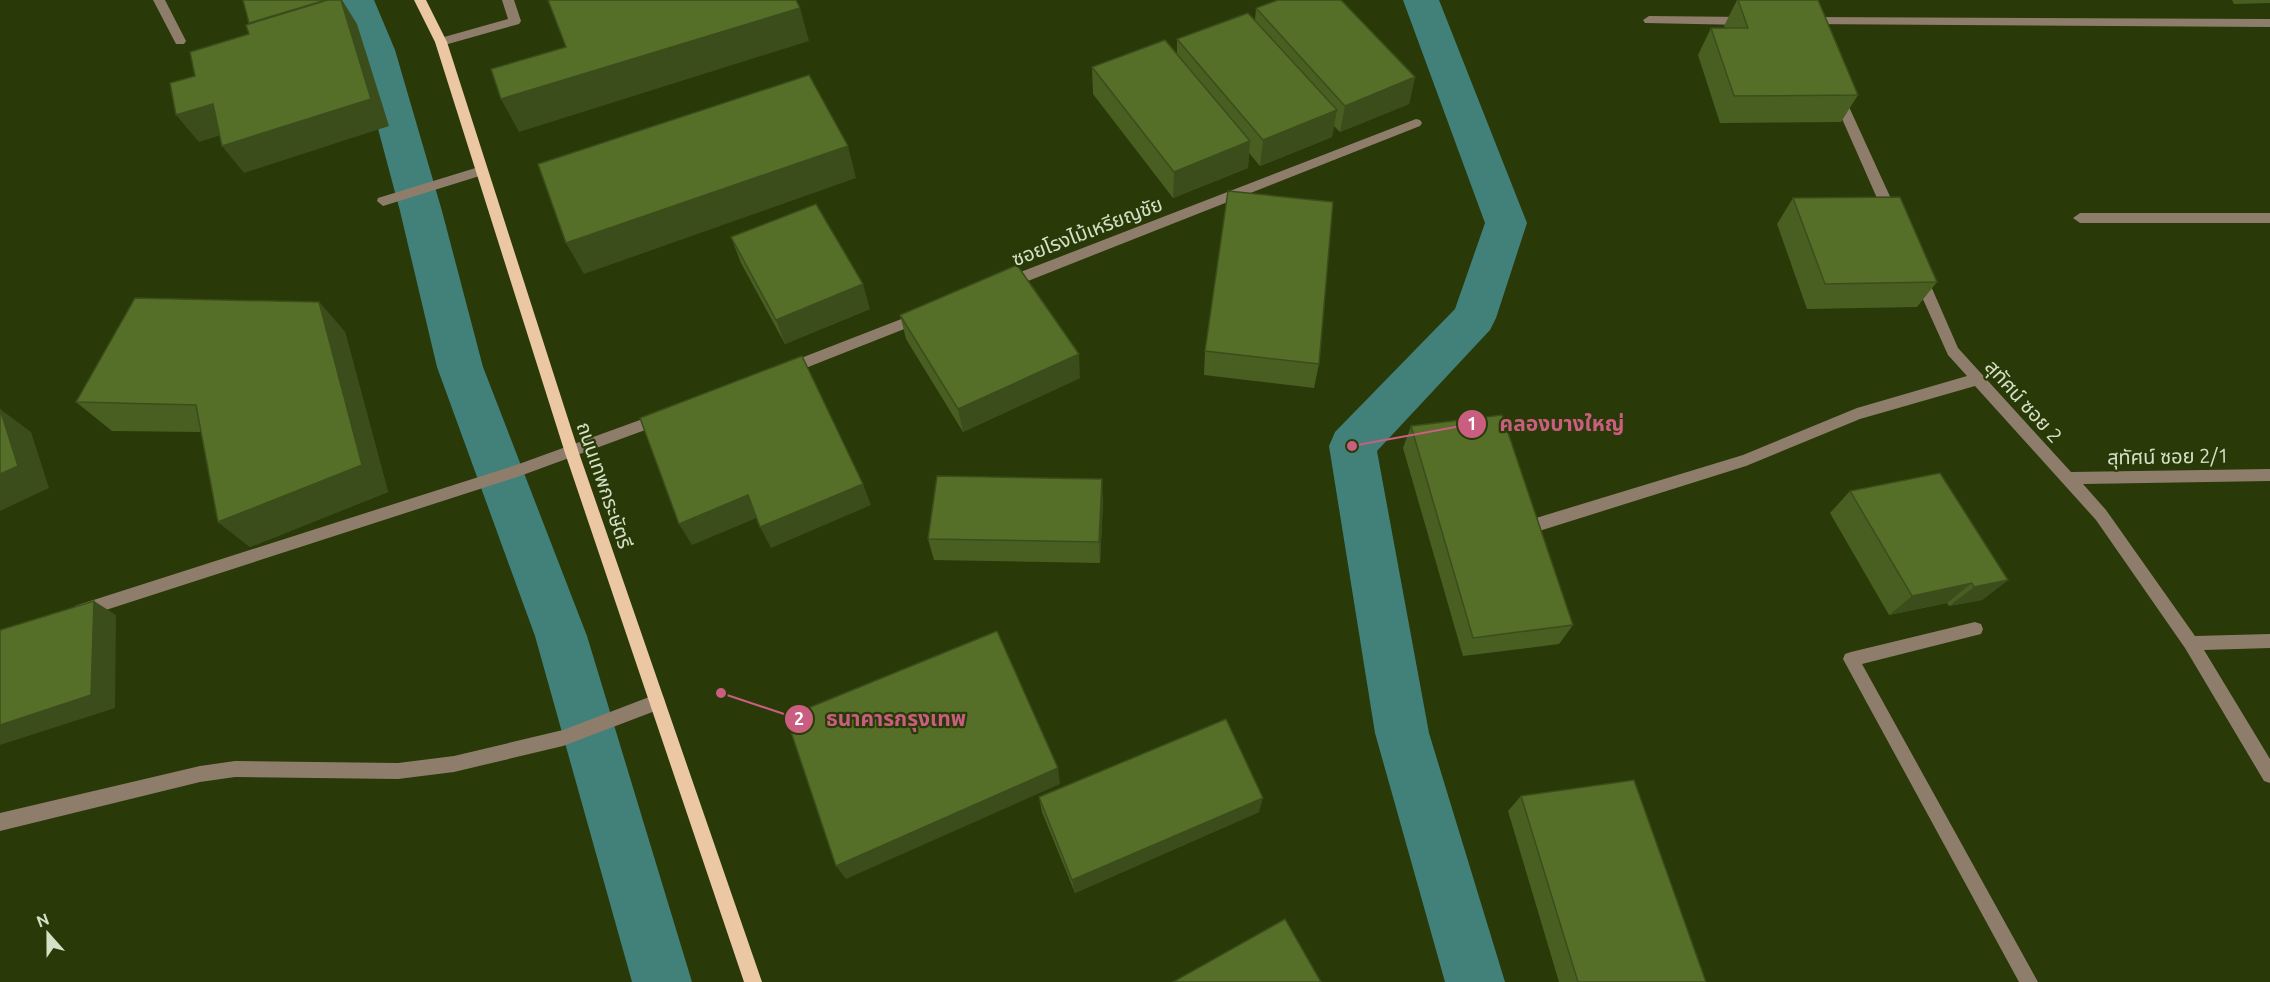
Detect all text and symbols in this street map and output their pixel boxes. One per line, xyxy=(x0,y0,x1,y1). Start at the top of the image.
street label: ซอยโรงไม้เหรียญชัย xyxy=(1008,192,1166,270)
street label: สุทัศน์ ซอย 2 xyxy=(1980,355,2067,448)
callout: คลองบางใหญ่ xyxy=(1457,405,1636,444)
text: คลองบางใหญ่ xyxy=(1500,411,1624,435)
text: 1 xyxy=(1467,413,1477,433)
street label: ถนนเทพกระษัตรี xyxy=(573,419,637,551)
street label: สุทัศน์ ซอย 2/1 xyxy=(2107,443,2229,470)
callout: ธนาคารกรุงเทพ xyxy=(784,699,978,738)
text: ธนาคารกรุงเทพ xyxy=(826,706,966,732)
text: 2 xyxy=(794,708,804,728)
north arrow xyxy=(18,904,78,964)
text: N xyxy=(34,909,51,931)

